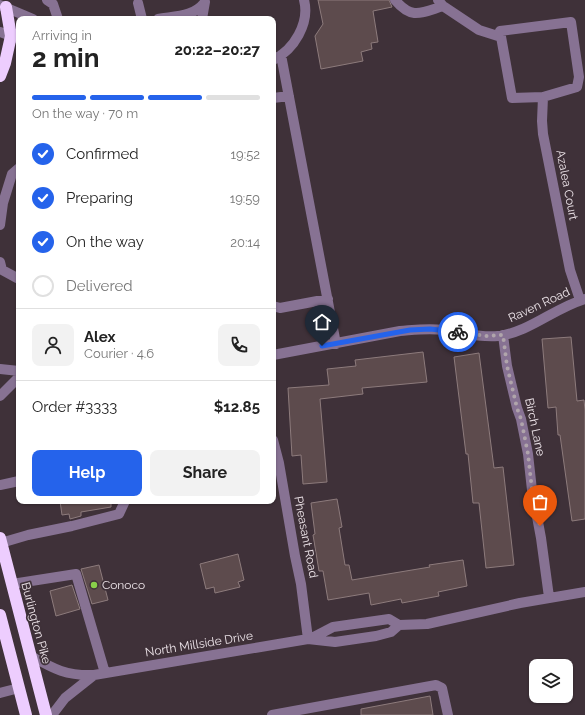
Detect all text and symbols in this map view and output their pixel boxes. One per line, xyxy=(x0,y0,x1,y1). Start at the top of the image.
text: Arriving in xyxy=(32,28,92,43)
text: 20:22–20:27 xyxy=(174,41,260,59)
text: 2 min xyxy=(32,43,99,73)
text: On the way · 70 m xyxy=(32,106,138,121)
icon: check xyxy=(32,143,54,165)
text: Confirmed xyxy=(66,145,139,163)
text: 19:52 xyxy=(231,147,260,162)
street label: Azalea Court xyxy=(553,149,581,221)
icon: check xyxy=(32,187,54,209)
text: Preparing xyxy=(66,189,133,207)
text: 19:59 xyxy=(230,191,260,206)
icon: check xyxy=(32,231,54,253)
text: On the way xyxy=(66,233,144,251)
text: 20:14 xyxy=(230,235,260,250)
text: Delivered xyxy=(66,277,133,295)
street label: Raven Road xyxy=(506,285,572,325)
pin xyxy=(305,305,339,346)
icon: home xyxy=(311,311,333,333)
courier xyxy=(438,312,478,352)
icon: bike xyxy=(447,321,469,343)
button: person xyxy=(32,324,74,366)
button: phone xyxy=(218,324,260,366)
text: Alex xyxy=(84,328,115,346)
text: Courier · 4.6 xyxy=(84,346,154,361)
street label: Birch Lane xyxy=(522,397,548,457)
text: Order #3333 xyxy=(32,398,117,416)
text: $12.85 xyxy=(214,398,260,416)
button: Help xyxy=(32,450,142,496)
button: Share xyxy=(150,450,260,496)
pin xyxy=(523,485,557,526)
icon: bag xyxy=(529,491,551,513)
street label: Pheasant Road xyxy=(291,495,321,579)
place label: Conoco xyxy=(102,578,145,592)
marker: Conoco xyxy=(89,580,99,590)
street label: Burlington Pike xyxy=(18,581,54,665)
street label: North Millside Drive xyxy=(144,629,254,659)
map controls xyxy=(529,659,573,703)
button: layers xyxy=(529,659,573,703)

